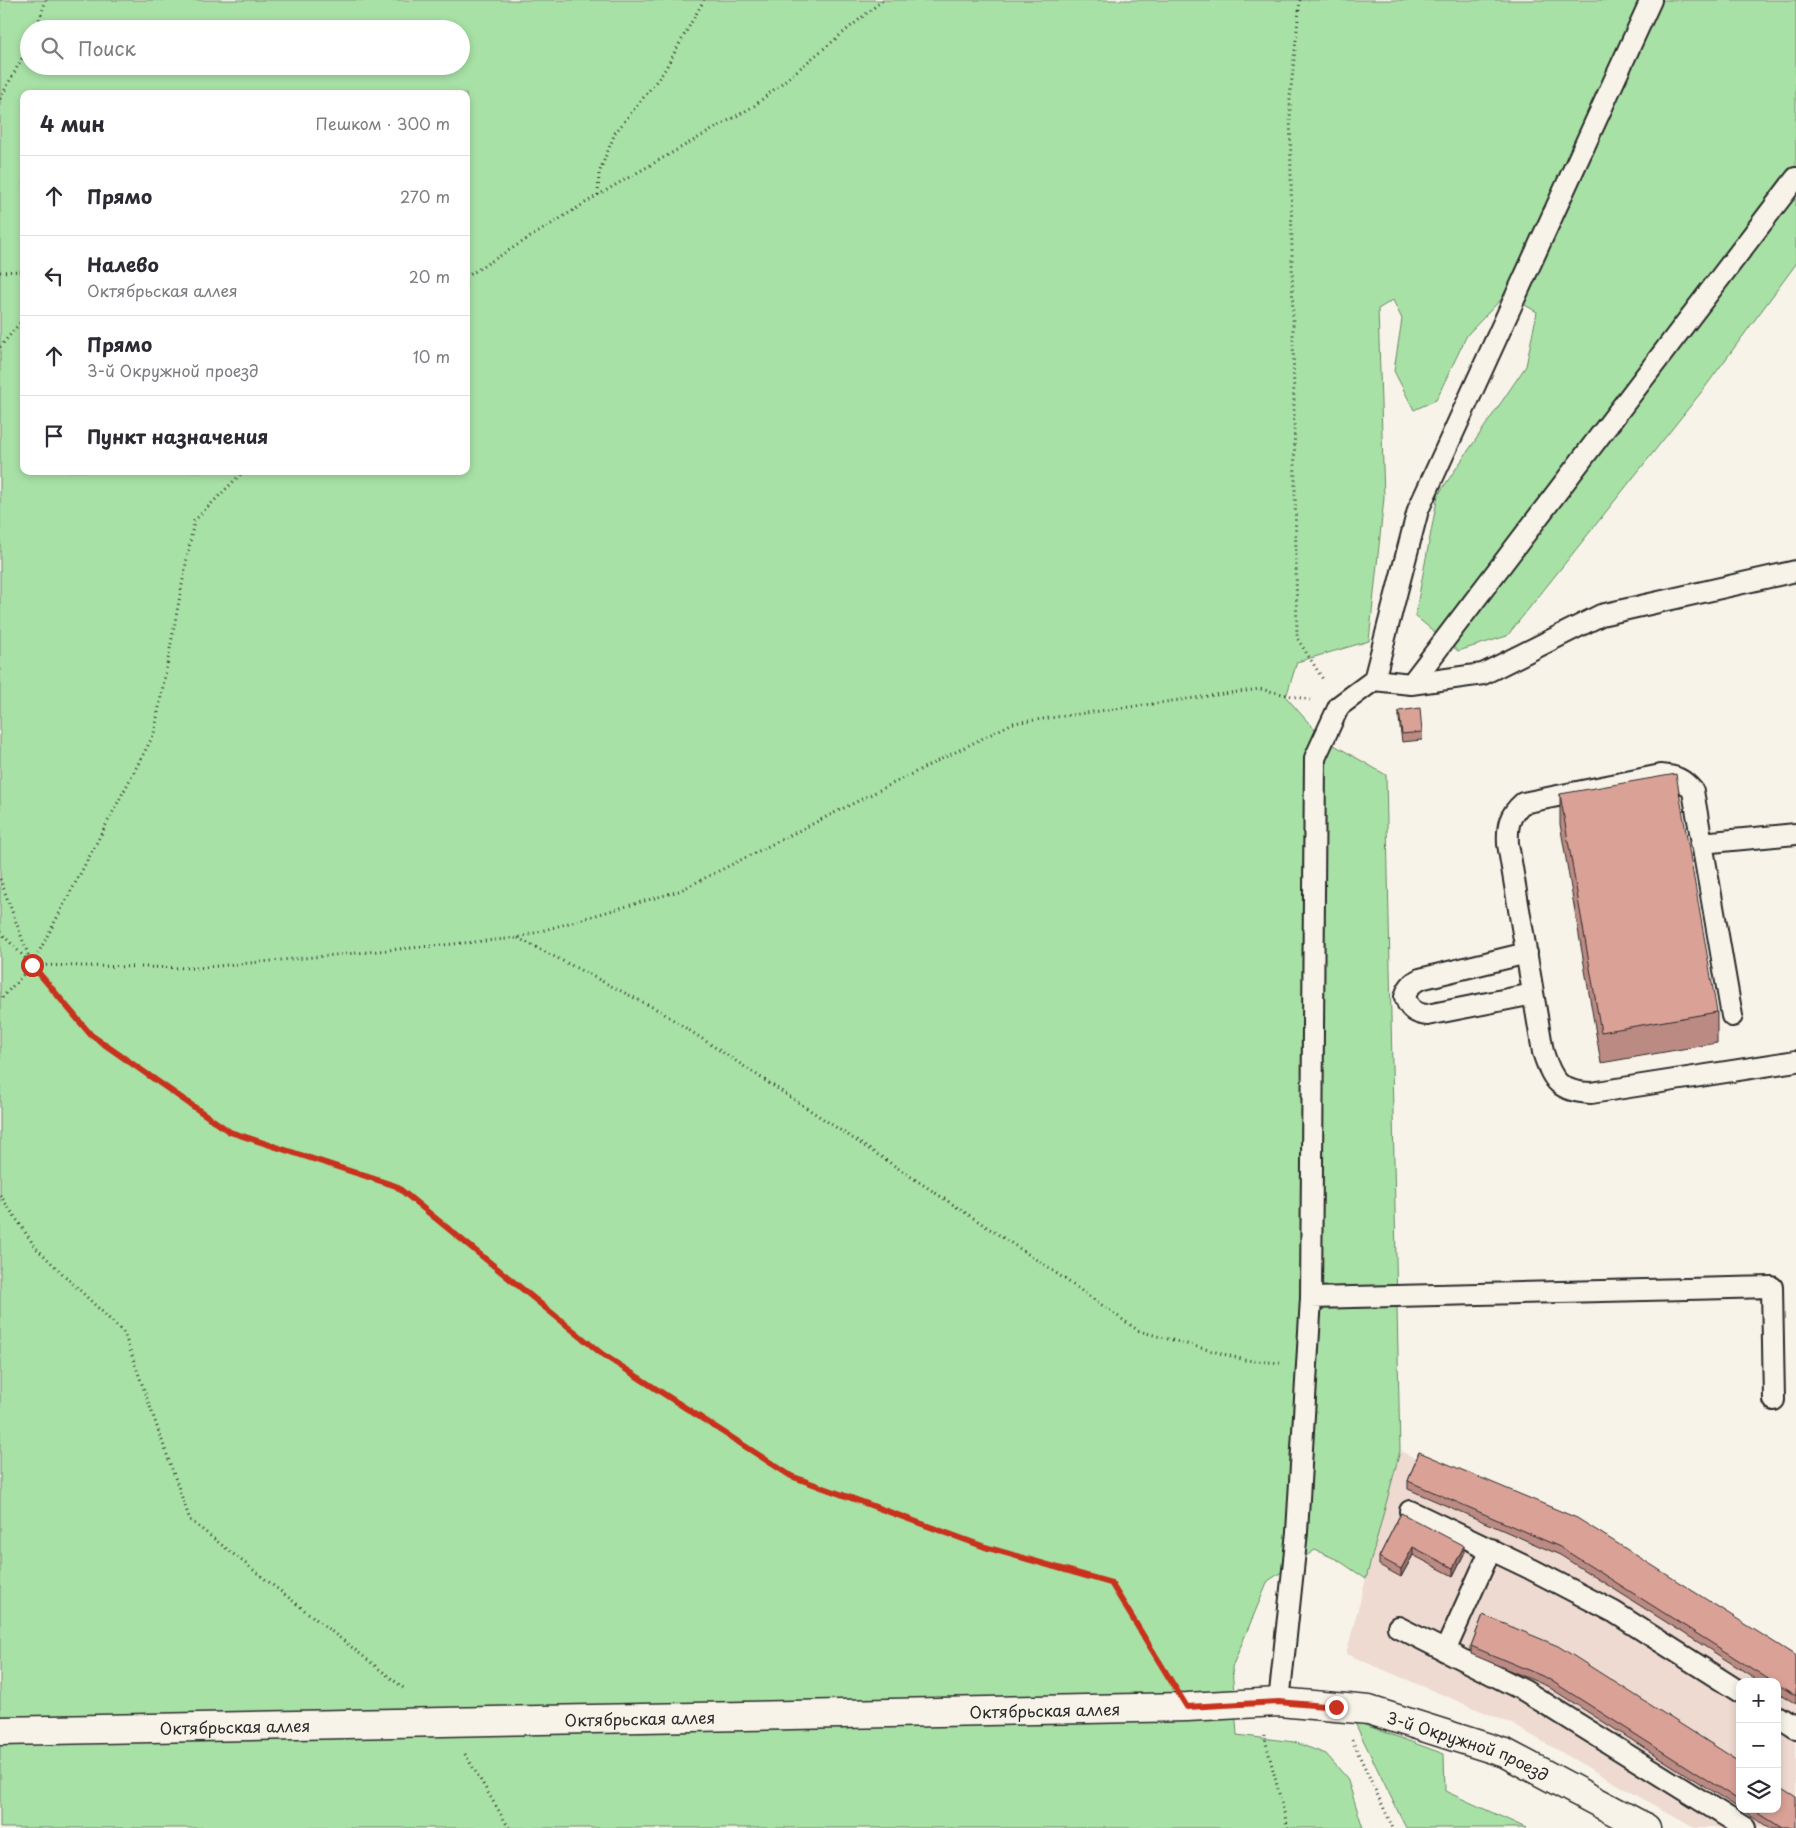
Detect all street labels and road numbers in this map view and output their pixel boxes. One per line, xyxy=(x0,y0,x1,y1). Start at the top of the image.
street label: Октябрьская аллея xyxy=(969,1696,1120,1723)
street label: 3-й Окружной проезд xyxy=(1384,1704,1553,1786)
street label: Октябрьская аллея xyxy=(564,1705,716,1732)
street label: Октябрьская аллея xyxy=(159,1713,311,1740)

